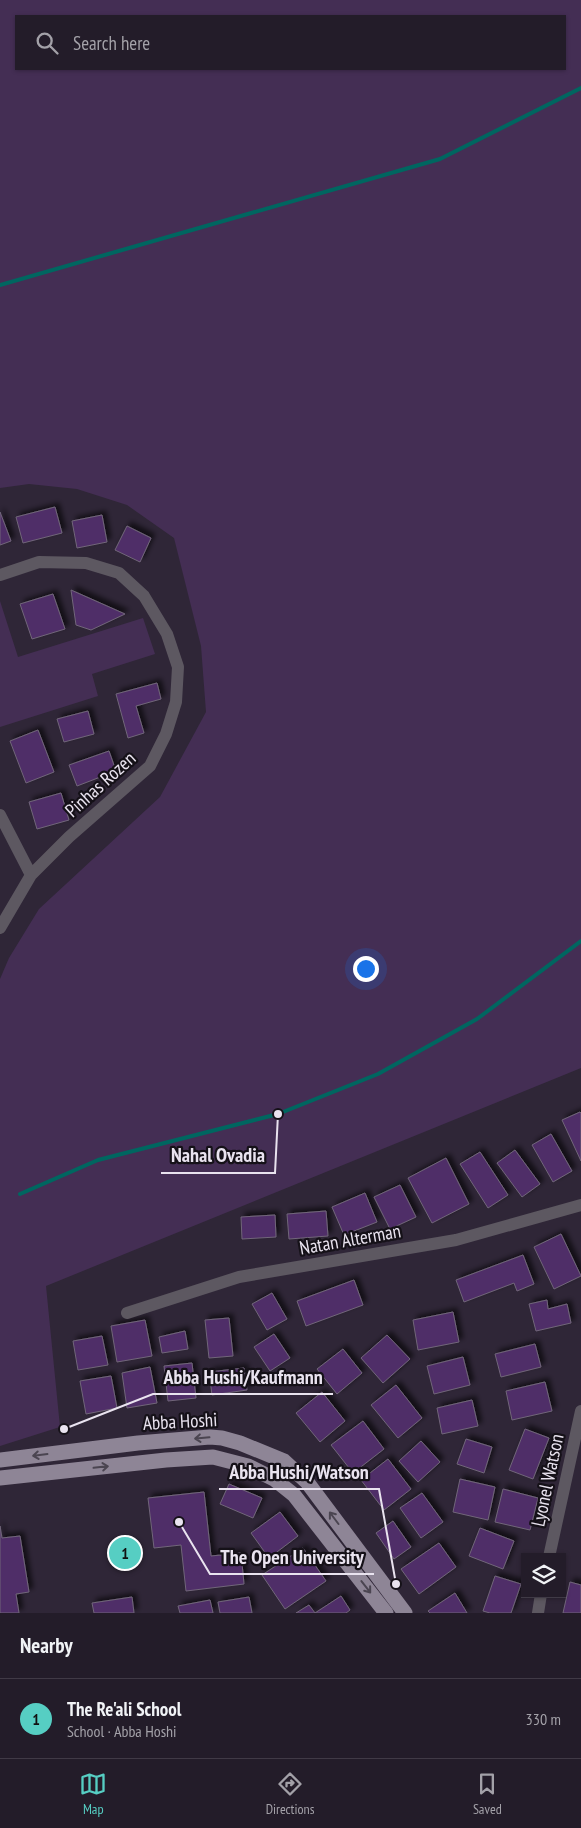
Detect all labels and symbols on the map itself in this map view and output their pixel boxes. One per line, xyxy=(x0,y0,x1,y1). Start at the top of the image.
street label: Pinhas Rozen xyxy=(60,746,140,822)
your location xyxy=(353,956,379,982)
callout: Nahal Ovadia xyxy=(161,1138,275,1173)
text: Nahal Ovadia xyxy=(171,1142,265,1168)
street label: Natan Alterman xyxy=(298,1218,402,1260)
callout: Abba Hushi/Kaufmann xyxy=(153,1359,333,1394)
text: Abba Hushi/Kaufmann xyxy=(162,1364,323,1390)
street label: Abba Hoshi xyxy=(142,1407,218,1435)
street label: Lyonel Watson xyxy=(525,1432,569,1528)
one-way arrow xyxy=(194,1433,210,1442)
one-way arrow xyxy=(32,1451,48,1461)
callout: Abba Hushi/Watson xyxy=(219,1454,379,1489)
text: Abba Hushi/Watson xyxy=(228,1459,369,1485)
one-way arrow xyxy=(92,1462,108,1472)
one-way arrow xyxy=(329,1511,339,1525)
pin: 1 xyxy=(109,1534,141,1572)
callout: The Open University xyxy=(210,1539,374,1574)
text: The Open University xyxy=(220,1544,365,1570)
one-way arrow xyxy=(360,1580,371,1593)

